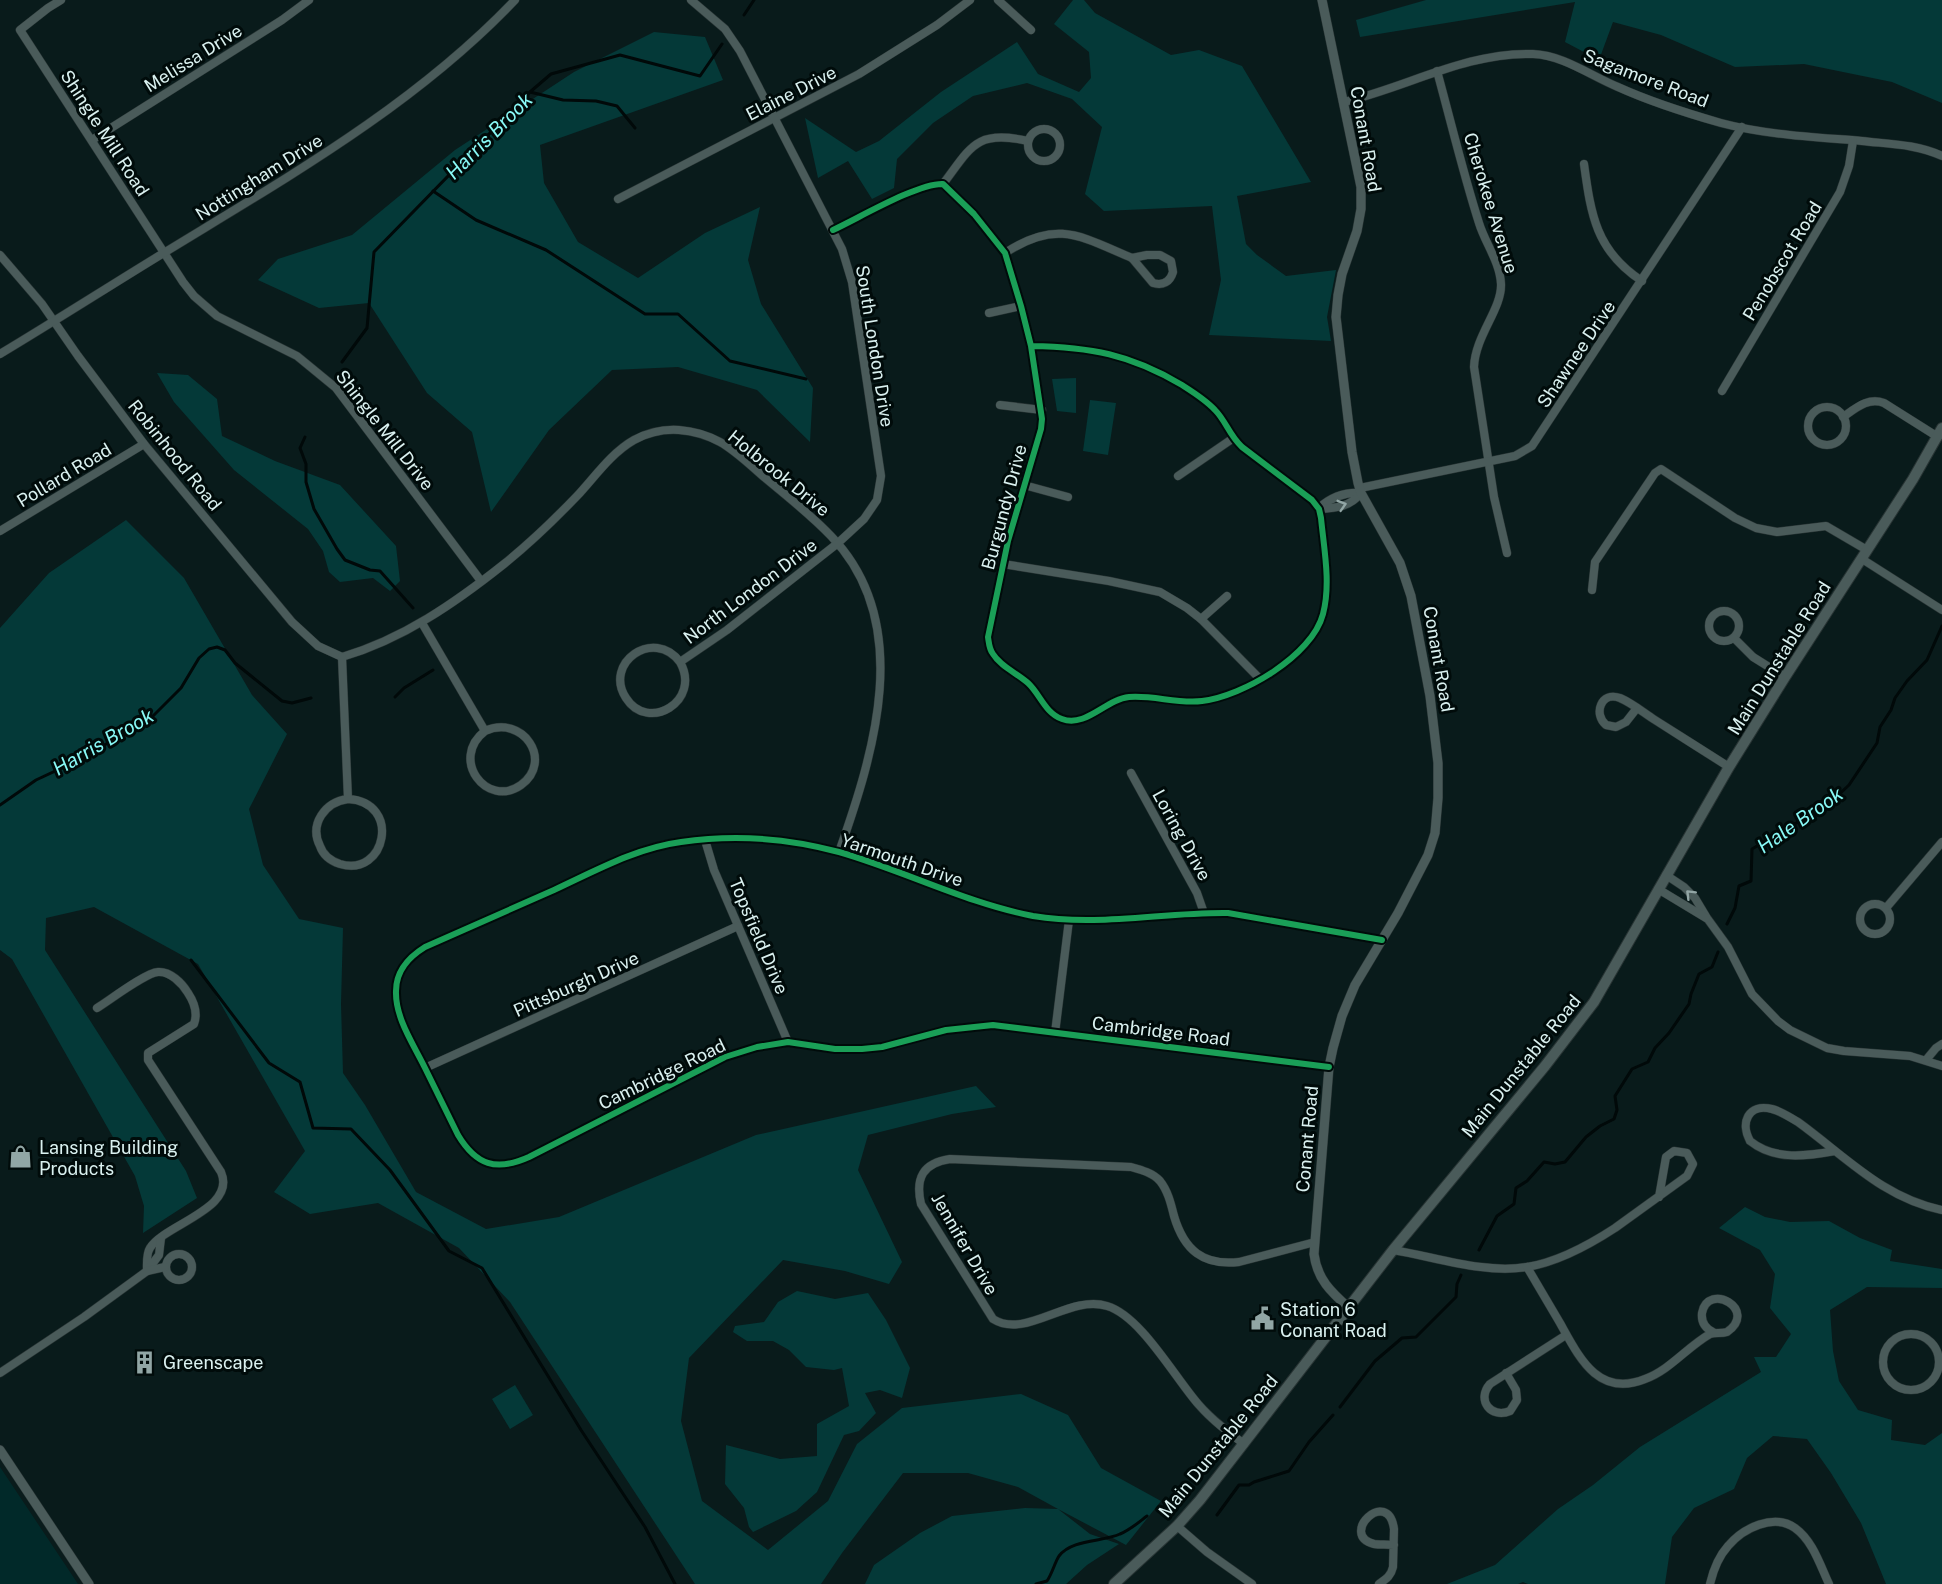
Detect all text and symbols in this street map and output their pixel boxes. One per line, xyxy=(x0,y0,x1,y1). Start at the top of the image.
street label: Melissa Drive xyxy=(140,20,246,96)
street label: Sagamore Road xyxy=(1580,44,1712,112)
street label: Elaine Drive xyxy=(742,61,840,125)
street label: Shingle Mill Road xyxy=(56,66,154,200)
street label: Conant Road xyxy=(1346,85,1386,193)
water label: Harris Brook xyxy=(441,88,537,184)
street label: Nottingham Drive xyxy=(192,129,326,225)
street label: Cherokee Avenue xyxy=(1460,130,1522,276)
street label: Penobscot Road xyxy=(1738,198,1826,324)
street label: South London Drive xyxy=(852,263,898,429)
street label: Shawnee Drive xyxy=(1533,297,1619,411)
street label: Shingle Mill Drive xyxy=(332,366,438,494)
street label: Robinhood Road xyxy=(124,395,226,515)
street label: Holbrook Drive xyxy=(724,426,834,520)
street label: Pollard Road xyxy=(13,439,115,511)
street label: Burgundy Drive xyxy=(977,442,1031,572)
one-way arrow xyxy=(1336,500,1347,512)
street label: North London Drive xyxy=(679,534,821,648)
street label: Main Dunstable Road xyxy=(1723,577,1835,739)
street label: Conant Road xyxy=(1419,605,1459,713)
water label: Harris Brook xyxy=(48,703,158,781)
water label: Hale Brook xyxy=(1752,782,1848,858)
street label: Loring Drive xyxy=(1148,786,1216,884)
street label: Yarmouth Drive xyxy=(838,829,966,891)
street label: Topsfield Drive xyxy=(725,875,793,997)
one-way arrow xyxy=(1686,890,1697,901)
street label: Pittsburgh Drive xyxy=(510,947,642,1021)
street label: Main Dunstable Road xyxy=(1457,991,1585,1141)
street label: Cambridge Road xyxy=(1091,1012,1231,1050)
street label: Cambridge Road xyxy=(595,1034,729,1114)
street label: Conant Road xyxy=(1292,1085,1322,1193)
place label: Lansing Building Products xyxy=(39,1137,178,1179)
shop icon: Lansing Building Products xyxy=(8,1144,34,1170)
street label: Jennifer Drive xyxy=(927,1189,1003,1299)
place label: Station 6 Conant Road xyxy=(1280,1299,1387,1341)
public building icon: Station 6 Conant Road xyxy=(1249,1306,1275,1332)
building icon: Greenscape xyxy=(132,1349,158,1375)
place label: Greenscape xyxy=(163,1352,263,1373)
street label: Main Dunstable Road xyxy=(1154,1371,1282,1521)

